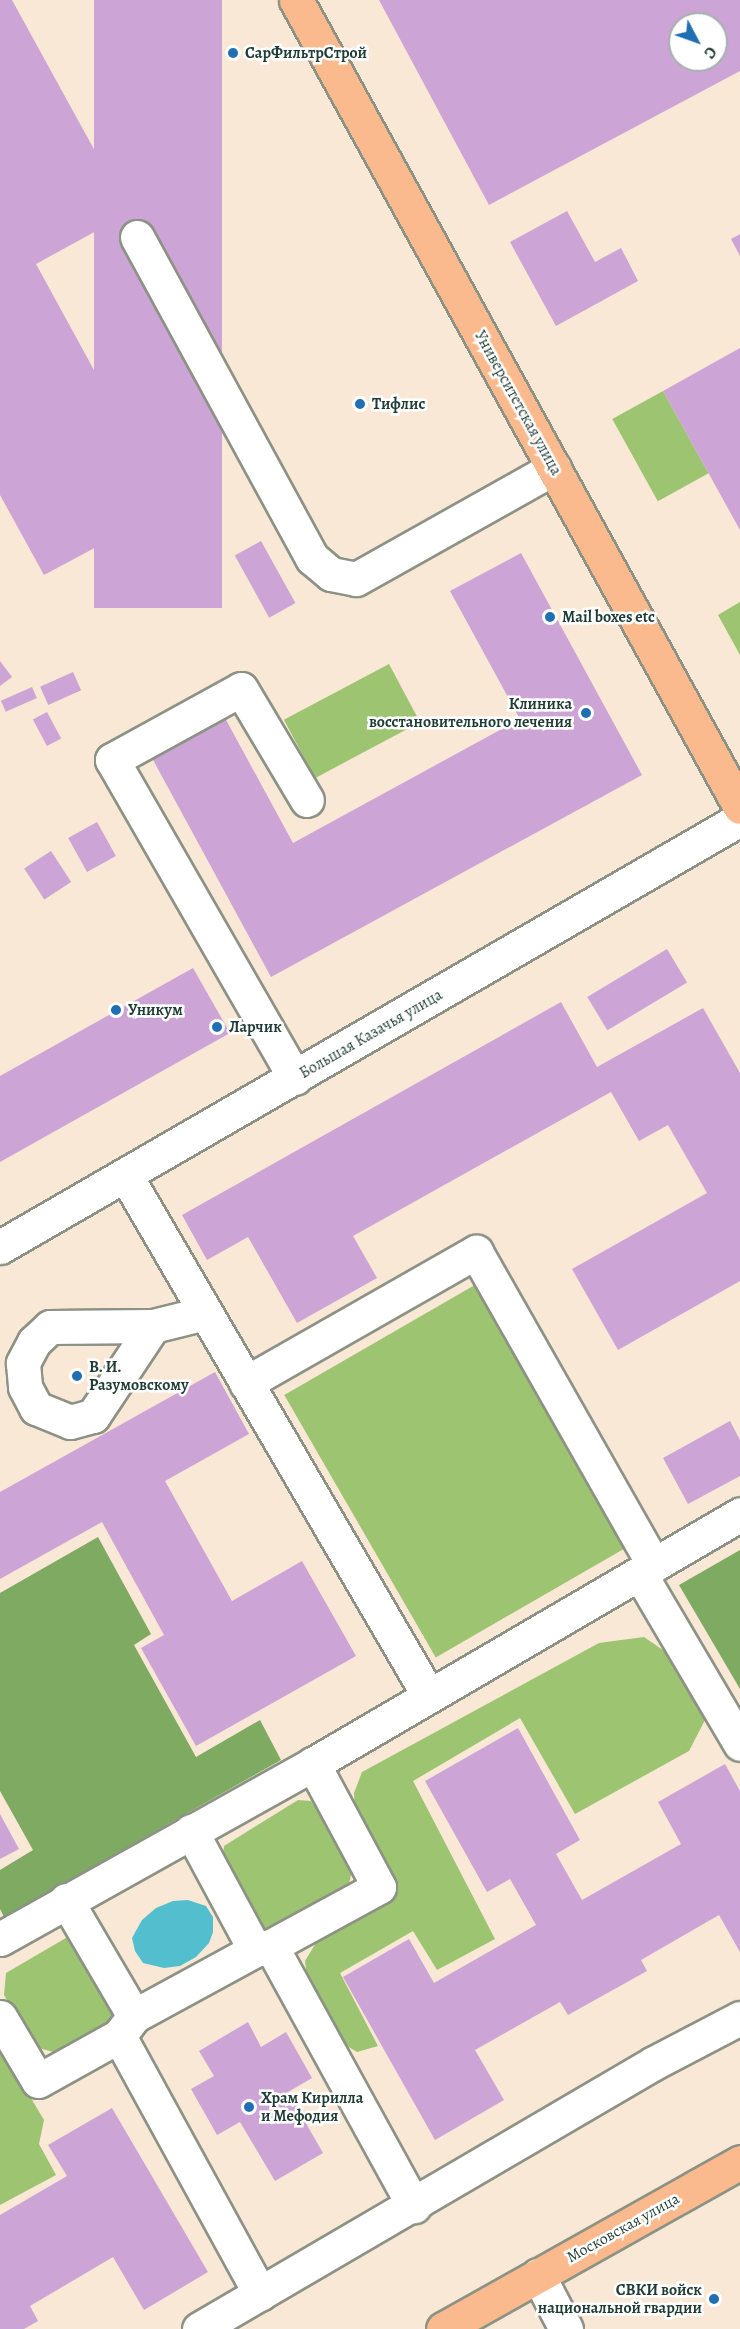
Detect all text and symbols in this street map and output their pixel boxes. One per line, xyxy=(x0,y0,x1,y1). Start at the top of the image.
north arrow xyxy=(668,12,728,72)
text: С xyxy=(699,42,722,63)
place label: СарФильтрСтрой xyxy=(245,43,367,63)
marker: СарФильтрСтрой xyxy=(226,46,240,60)
street label: Университетская улица xyxy=(470,327,566,479)
place label: Тифлис xyxy=(372,394,425,414)
marker: Тифлис xyxy=(353,397,367,411)
place label: Mail boxes etc xyxy=(562,607,655,627)
marker: Mail boxes etc xyxy=(543,610,557,624)
place label: Клиника восстановительного лечения xyxy=(369,694,572,732)
marker: Клиника восстановительного лечения xyxy=(577,704,595,722)
street label: Большая Казачья улица xyxy=(296,985,446,1083)
place label: Уникум xyxy=(128,1000,183,1020)
marker: Уникум xyxy=(109,1003,123,1017)
place label: Ларчик xyxy=(229,1017,282,1037)
marker: Ларчик xyxy=(210,1020,224,1034)
place label: В. И. Разумовскому xyxy=(89,1357,189,1395)
marker: В. И. Разумовскому xyxy=(70,1369,84,1383)
place label: Храм Кирилла и Мефодия xyxy=(261,2088,363,2126)
marker: Храм Кирилла и Мефодия xyxy=(242,2100,256,2114)
street label: Московская улица xyxy=(563,2189,683,2267)
place label: СВКИ войск национальной гвардии xyxy=(538,2280,702,2318)
marker: СВКИ войск национальной гвардии xyxy=(707,2292,721,2306)

